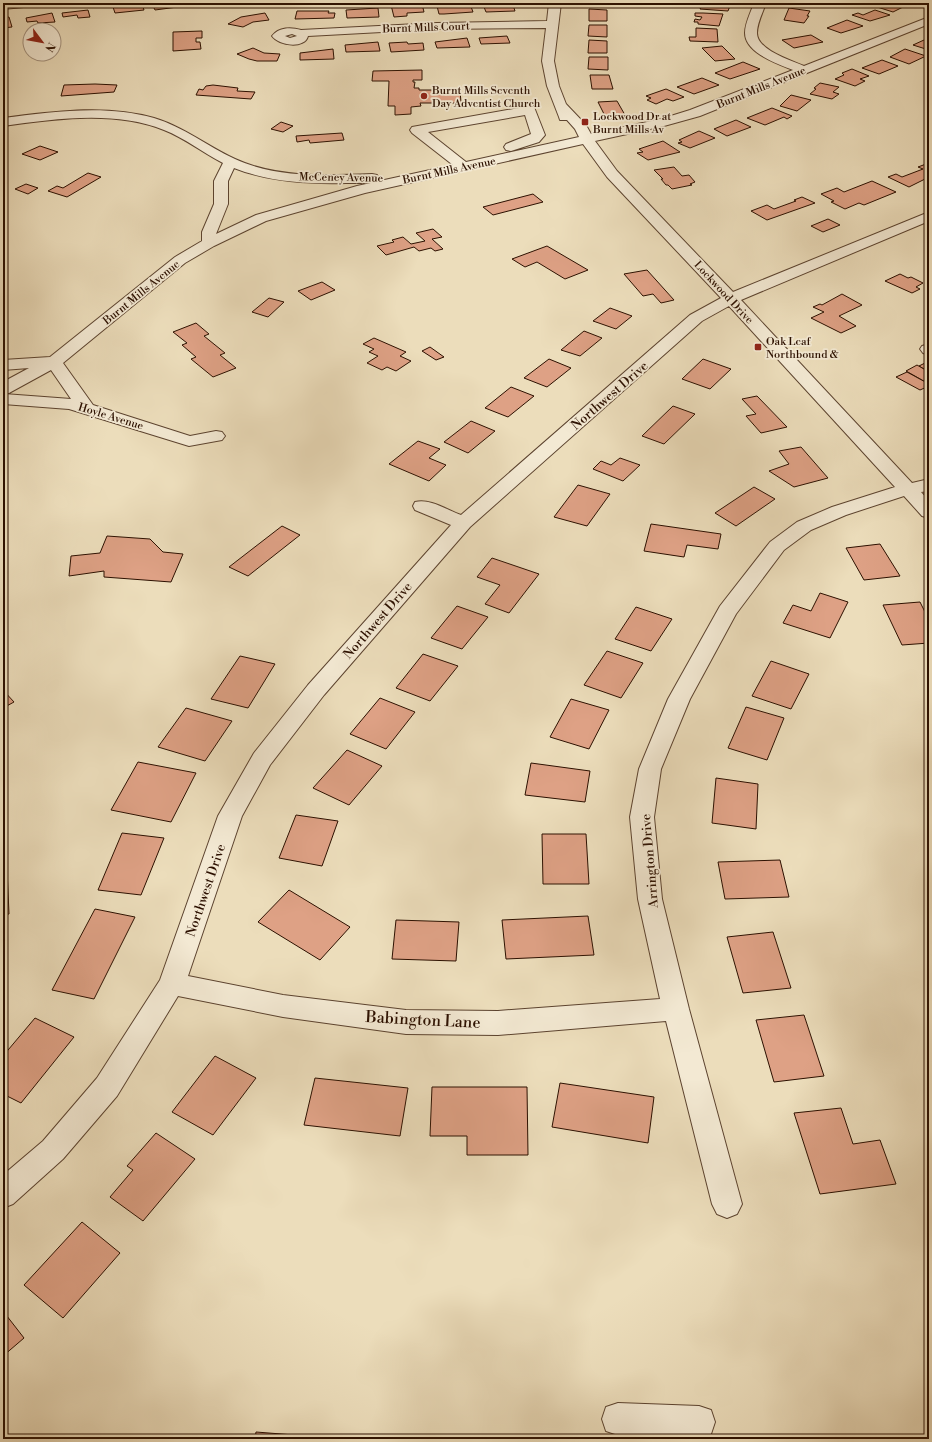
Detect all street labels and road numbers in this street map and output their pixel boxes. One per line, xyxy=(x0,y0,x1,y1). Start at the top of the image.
street label: Burnt Mills Court xyxy=(381,19,470,37)
street label: Burnt Mills Avenue xyxy=(714,64,808,113)
street label: Burnt Mills Avenue xyxy=(400,154,497,188)
street label: McCeney Avenue xyxy=(299,170,384,186)
street label: Burnt Mills Avenue xyxy=(100,257,183,329)
street label: Lockwood Drive xyxy=(690,258,756,327)
street label: Northwest Drive xyxy=(568,358,652,434)
street label: Hoyle Avenue xyxy=(76,400,145,434)
street label: Northwest Drive xyxy=(340,579,416,662)
street label: Arrington Drive xyxy=(638,813,662,910)
street label: Northwest Drive xyxy=(183,842,229,939)
street label: Babington Lane xyxy=(364,1007,481,1033)

